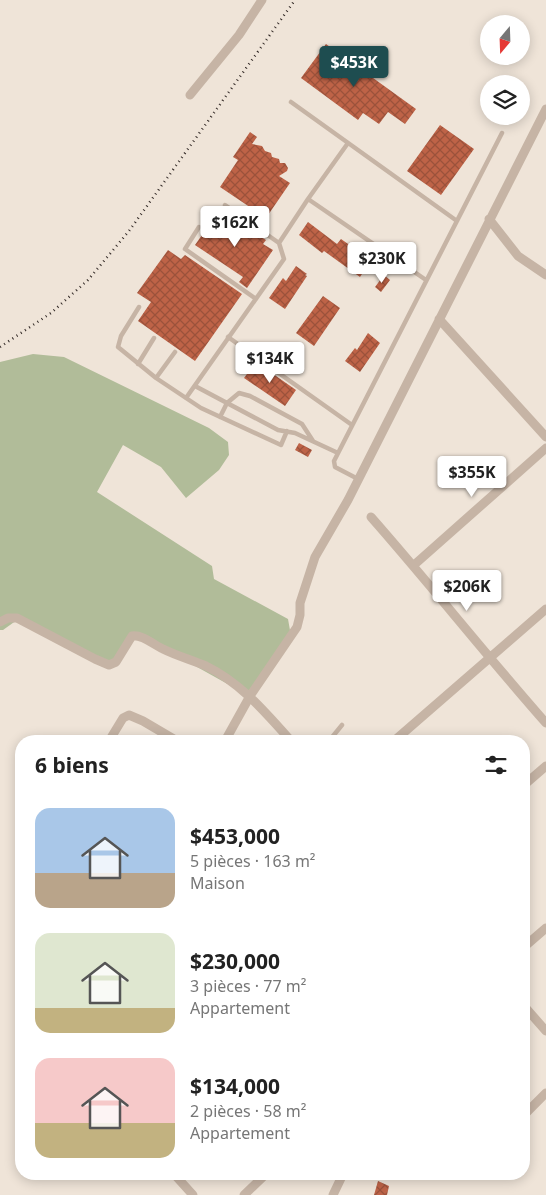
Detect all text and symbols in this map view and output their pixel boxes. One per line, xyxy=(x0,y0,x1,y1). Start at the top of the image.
north arrow xyxy=(480,15,530,65)
map controls xyxy=(480,15,530,125)
pin: $453K xyxy=(319,46,389,88)
text: $453K xyxy=(330,51,378,73)
button: layers xyxy=(480,75,530,125)
pin: $162K xyxy=(200,206,270,248)
text: $162K xyxy=(211,211,259,233)
pin: $230K xyxy=(347,242,417,284)
text: $230K xyxy=(358,247,406,269)
pin: $134K xyxy=(235,342,305,384)
text: $134K xyxy=(246,347,294,369)
pin: $355K xyxy=(437,456,507,498)
text: $355K xyxy=(448,461,496,483)
pin: $206K xyxy=(432,570,502,612)
text: $206K xyxy=(443,575,491,597)
text: 6 biens xyxy=(35,751,109,779)
icon: filters xyxy=(482,751,510,779)
text: $453,000 xyxy=(190,822,280,850)
icon: home xyxy=(75,828,135,888)
text: 5 pièces · 163 m² xyxy=(190,850,315,872)
text: Maison xyxy=(190,872,245,894)
text: $230,000 xyxy=(190,947,280,975)
icon: home xyxy=(75,953,135,1013)
text: 3 pièces · 77 m² xyxy=(190,975,306,997)
text: Appartement xyxy=(190,997,290,1019)
text: $134,000 xyxy=(190,1072,280,1100)
icon: home xyxy=(75,1078,135,1138)
text: 2 pièces · 58 m² xyxy=(190,1100,306,1122)
text: Appartement xyxy=(190,1122,290,1144)

